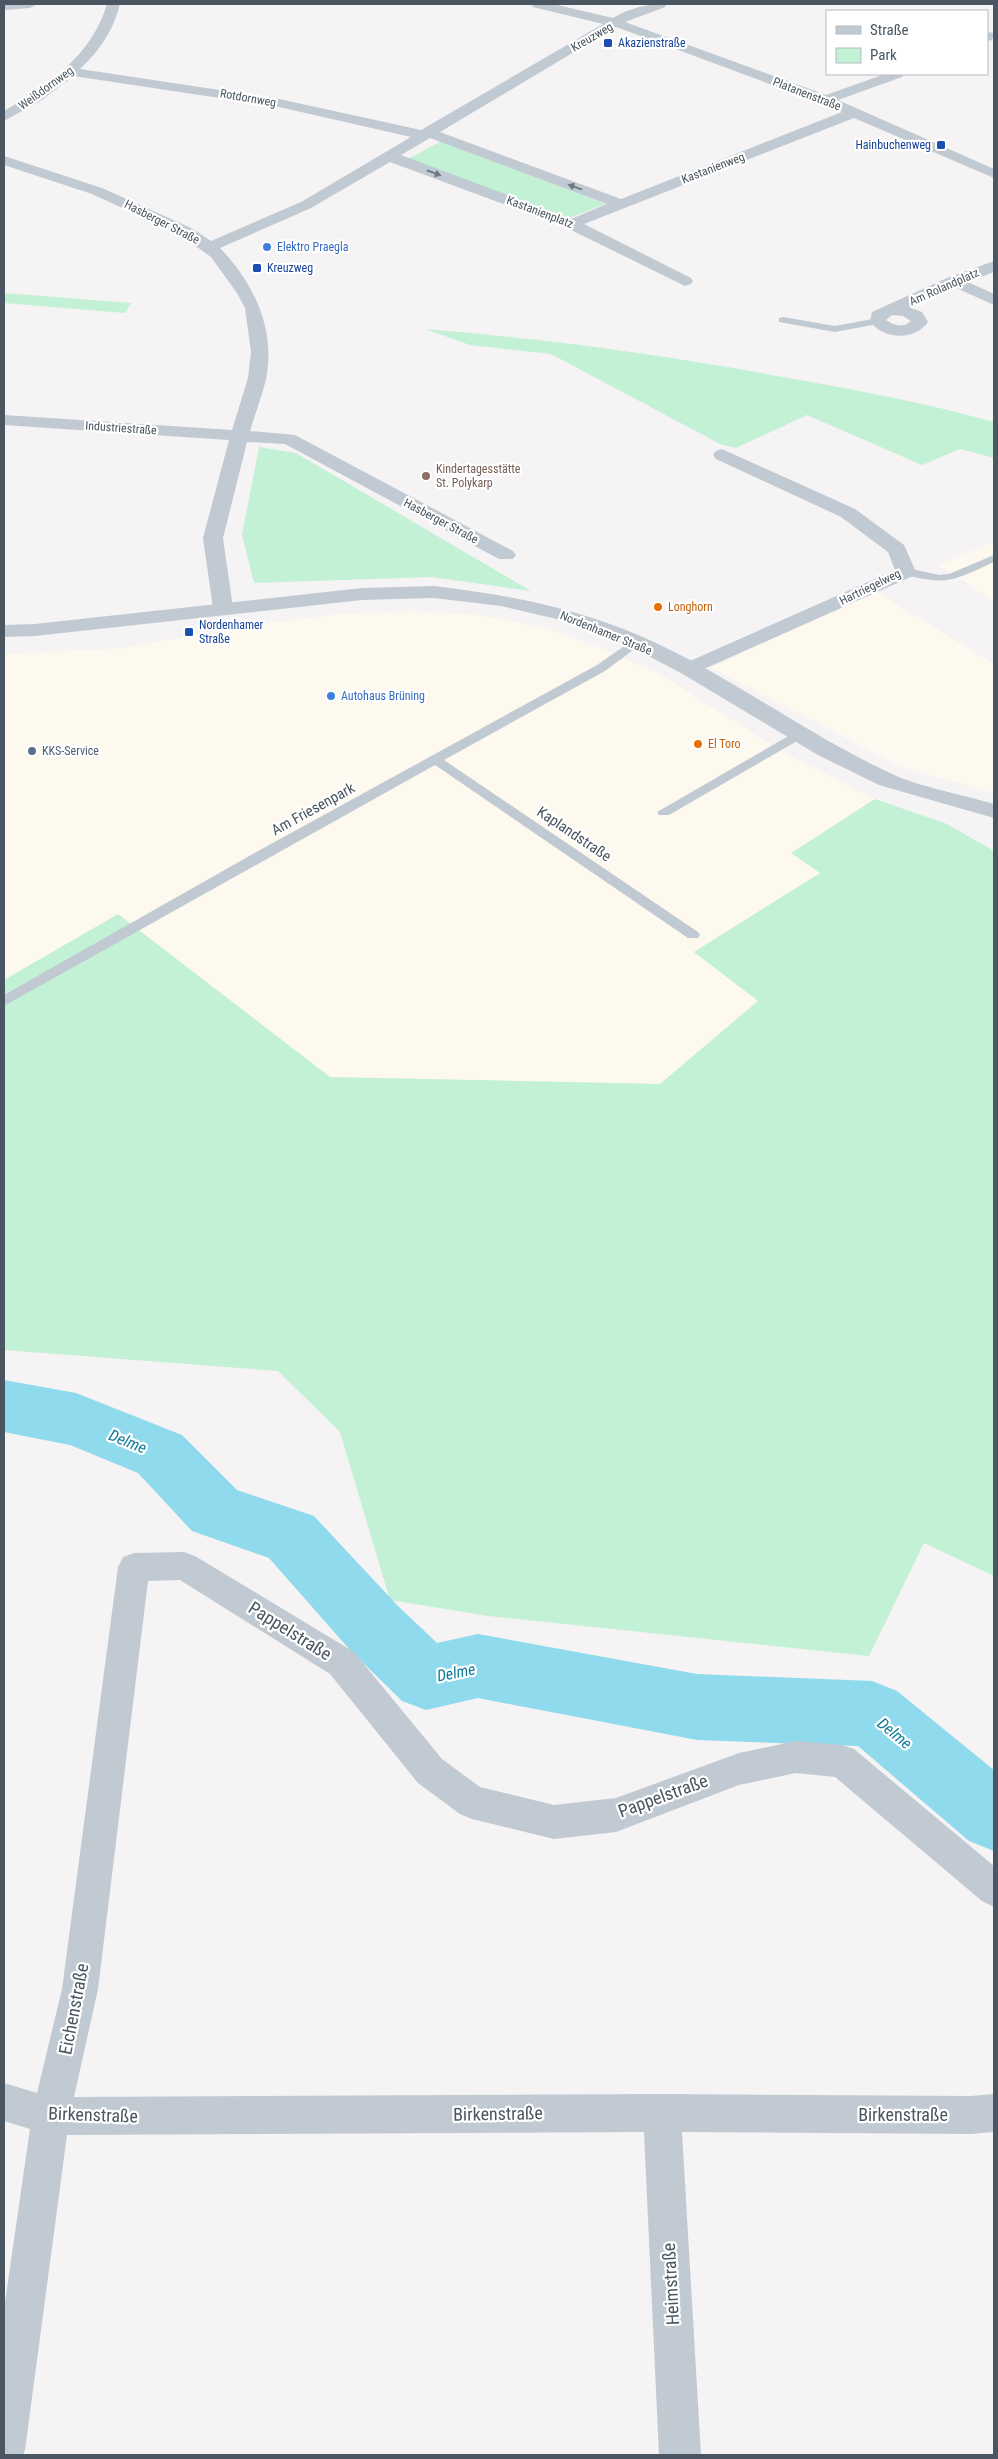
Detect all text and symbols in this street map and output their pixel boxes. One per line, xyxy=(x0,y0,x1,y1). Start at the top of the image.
legend xyxy=(826,10,988,75)
street label: Kreuzweg xyxy=(569,19,616,55)
text: Straße xyxy=(870,21,909,39)
place label: Akazienstraße xyxy=(618,36,686,50)
marker: Akazienstraße xyxy=(602,37,614,49)
text: Park xyxy=(870,46,897,64)
street label: Weißdornweg xyxy=(16,63,76,113)
street label: Platanenstraße xyxy=(771,75,843,114)
street label: Rotdornweg xyxy=(219,86,277,110)
place label: Hainbuchenweg xyxy=(855,138,931,152)
marker: Hainbuchenweg xyxy=(935,139,947,151)
street label: Kastanienweg xyxy=(679,150,747,186)
one-way arrow xyxy=(427,170,442,177)
one-way arrow xyxy=(567,183,582,191)
street label: Kastanienplatz xyxy=(505,193,575,231)
street label: Hasberger Straße xyxy=(122,197,202,247)
place label: Elektro Praegla xyxy=(277,240,349,254)
marker: Elektro Praegla xyxy=(261,241,273,253)
place label: Kreuzweg xyxy=(267,261,313,275)
marker: Kreuzweg xyxy=(251,262,263,274)
street label: Am Rolandplatz xyxy=(907,265,981,309)
street label: Industriestraße xyxy=(85,419,158,438)
place label: Kindertagesstätte St. Polykarp xyxy=(436,462,521,490)
marker: Kindertagesstätte St. Polykarp xyxy=(420,470,432,482)
street label: Hasberger Straße xyxy=(401,495,481,547)
street label: Hartriegelweg xyxy=(837,566,903,608)
place label: Longhorn xyxy=(668,600,713,614)
marker: Longhorn xyxy=(652,601,664,613)
street label: Nordenhamer Straße xyxy=(558,608,654,658)
place label: Nordenhamer Straße xyxy=(199,618,264,646)
marker: Nordenhamer Straße xyxy=(183,626,195,638)
place label: Autohaus Brüning xyxy=(341,689,425,703)
marker: Autohaus Brüning xyxy=(325,690,337,702)
place label: El Toro xyxy=(708,737,741,751)
marker: El Toro xyxy=(692,738,704,750)
place label: KKS-Service xyxy=(42,744,99,758)
marker: KKS-Service xyxy=(26,745,38,757)
street label: Am Friesenpark xyxy=(268,779,358,839)
street label: Kaplandstraße xyxy=(533,803,615,865)
water label: Delme xyxy=(106,1425,149,1458)
street label: Pappelstraße xyxy=(245,1597,336,1664)
water label: Delme xyxy=(435,1659,477,1686)
water label: Delme xyxy=(874,1714,916,1753)
street label: Pappelstraße xyxy=(615,1770,711,1821)
street label: Eichenstraße xyxy=(54,1962,93,2056)
street label: Birkenstraße xyxy=(48,2102,138,2127)
street label: Birkenstraße xyxy=(453,2102,543,2125)
street label: Birkenstraße xyxy=(858,2104,948,2125)
street label: Heimstraße xyxy=(658,2242,683,2326)

